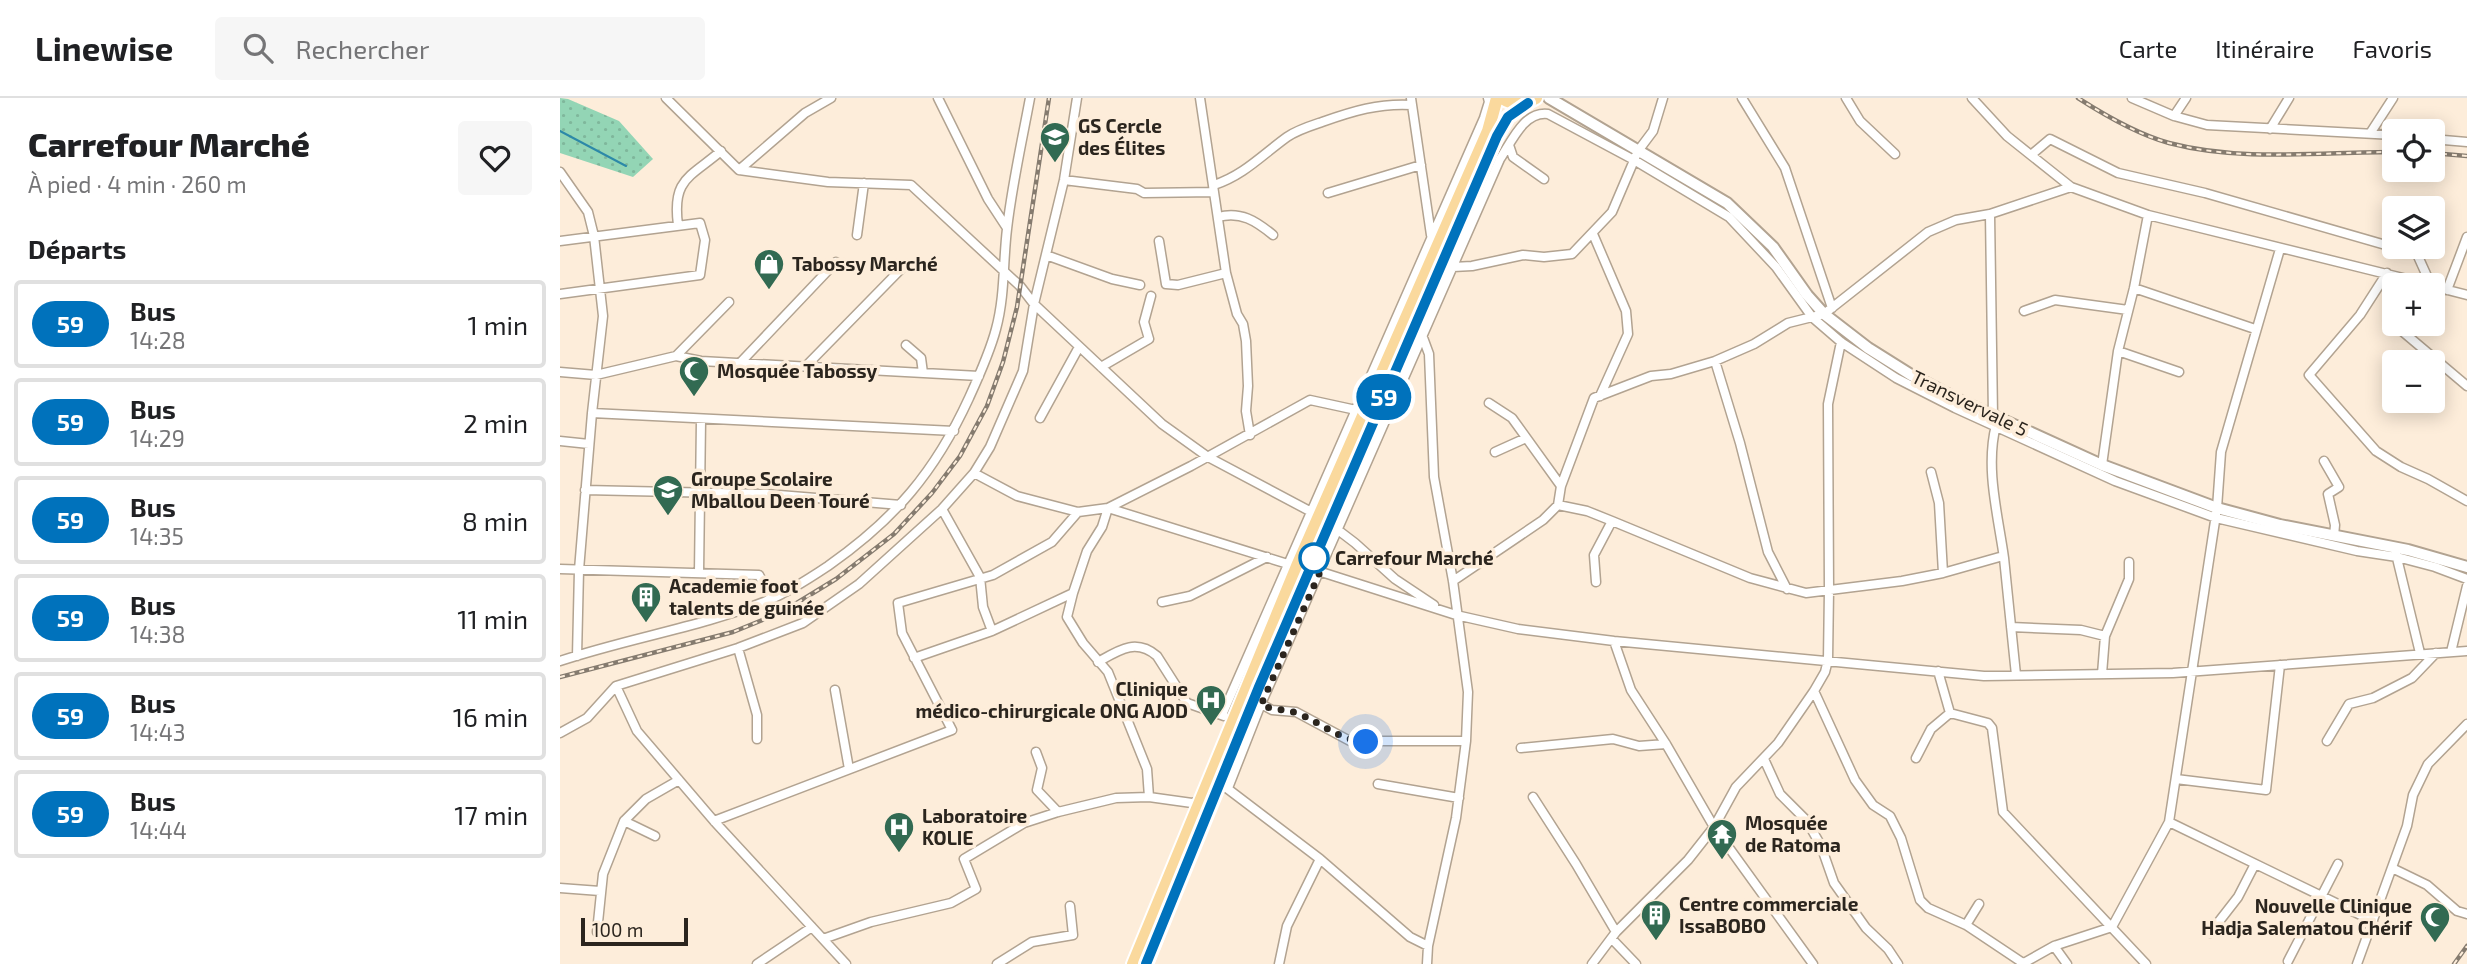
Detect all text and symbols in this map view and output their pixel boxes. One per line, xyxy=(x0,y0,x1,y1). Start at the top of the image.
search box xyxy=(215,17,705,80)
text: Linewise xyxy=(35,28,173,68)
icon: search xyxy=(239,29,277,67)
text: Rechercher xyxy=(295,33,429,64)
text: Carte xyxy=(2119,34,2177,63)
text: Itinéraire xyxy=(2215,34,2314,63)
text: Favoris xyxy=(2352,34,2432,63)
place label: GS Cercle des Élites xyxy=(1078,114,1165,159)
map controls xyxy=(2382,119,2445,413)
button: locate xyxy=(2382,119,2445,182)
school or university icon: GS Cercle des Élites xyxy=(1038,120,1072,164)
button: heart xyxy=(458,121,532,195)
text: Carrefour Marché xyxy=(28,124,310,164)
text: À pied · 4 min · 260 m xyxy=(28,170,247,198)
button: layers xyxy=(2382,196,2445,259)
text: Départs xyxy=(28,233,126,264)
shop icon: Tabossy Marché xyxy=(752,247,786,291)
place label: Tabossy Marché xyxy=(792,252,938,276)
button: + xyxy=(2382,273,2445,336)
text: Bus xyxy=(130,295,176,326)
text: 59 xyxy=(57,309,84,338)
text: 1 min xyxy=(468,309,528,340)
text: 14:28 xyxy=(130,326,186,354)
button: − xyxy=(2382,350,2445,413)
mosque icon: Mosquée Tabossy xyxy=(677,354,711,398)
place label: Mosquée Tabossy xyxy=(717,359,878,383)
street label: Transvervale 5 xyxy=(1908,365,2032,441)
line badge: 59 xyxy=(1352,374,1416,420)
text: 59 xyxy=(1370,382,1398,411)
text: Bus xyxy=(130,393,176,424)
text: 59 xyxy=(57,407,84,436)
text: 2 min xyxy=(463,407,528,438)
text: 14:29 xyxy=(130,424,185,452)
place label: Groupe Scolaire Mballou Deen Touré xyxy=(691,467,870,512)
school or university icon: Groupe Scolaire Mballou Deen Touré xyxy=(651,473,685,517)
text: Bus xyxy=(130,491,176,522)
text: 59 xyxy=(57,505,84,534)
text: 8 min xyxy=(462,505,528,536)
text: 14:35 xyxy=(130,522,184,550)
marker: Carrefour Marché xyxy=(1299,543,1329,573)
place label: Carrefour Marché xyxy=(1335,546,1494,569)
place label: Academie foot talents de guinée xyxy=(669,574,825,619)
building icon: Academie foot talents de guinée xyxy=(629,580,663,624)
text: Bus xyxy=(130,589,176,620)
text: 59 xyxy=(57,603,84,632)
text: 11 min xyxy=(457,603,528,634)
text: 14:38 xyxy=(130,620,185,648)
place label: Clinique médico-chirurgicale ONG AJOD xyxy=(915,677,1188,722)
hospital icon: Clinique médico-chirurgicale ONG AJOD xyxy=(1194,683,1228,727)
text: Bus xyxy=(130,687,176,718)
text: 59 xyxy=(57,701,84,730)
text: 16 min xyxy=(453,701,528,732)
text: 14:43 xyxy=(130,718,186,746)
your location xyxy=(1348,724,1383,759)
text: Bus xyxy=(130,785,176,816)
text: 59 xyxy=(57,799,84,828)
text: 17 min xyxy=(454,799,528,830)
place label: Laboratoire KOLIE xyxy=(922,804,1028,849)
hospital icon: Laboratoire KOLIE xyxy=(882,810,916,854)
place label: Mosquée de Ratoma xyxy=(1745,811,1841,856)
text: 14:44 xyxy=(130,816,187,844)
temple icon: Mosquée de Ratoma xyxy=(1705,817,1739,861)
place label: Centre commerciale IssaBOBO xyxy=(1679,892,1859,937)
place label: Nouvelle Clinique Hadja Salematou Chérif xyxy=(2201,894,2413,939)
building icon: Centre commerciale IssaBOBO xyxy=(1639,898,1673,942)
mosque icon: Nouvelle Clinique Hadja Salematou Chérif xyxy=(2418,900,2452,944)
scale bar xyxy=(581,915,688,947)
text: 100 m xyxy=(592,918,643,941)

